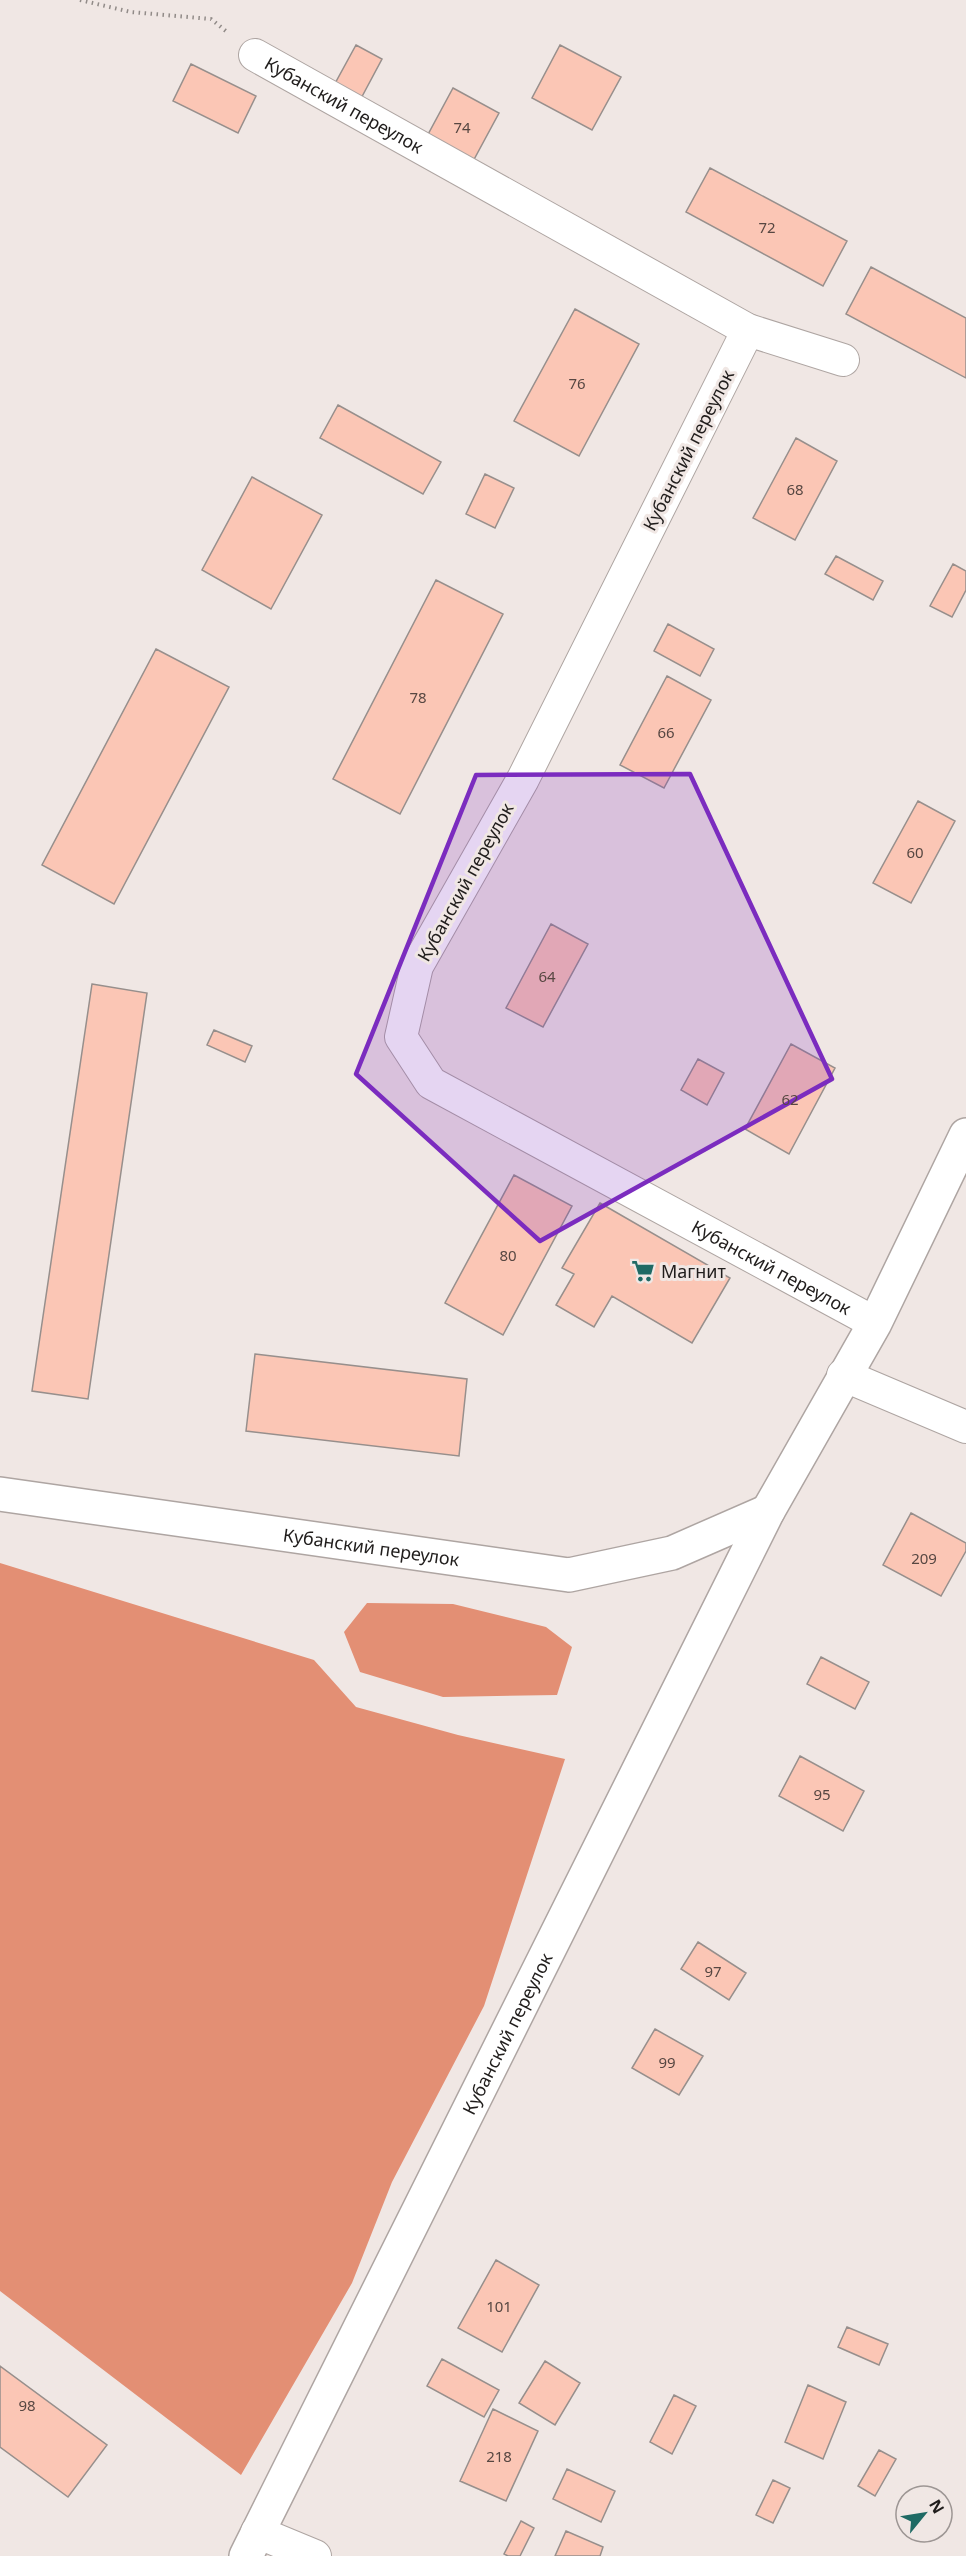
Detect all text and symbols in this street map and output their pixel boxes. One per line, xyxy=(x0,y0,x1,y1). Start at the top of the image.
street label: Кубанский переулок xyxy=(261,51,428,159)
house number: 74 xyxy=(453,117,471,137)
house number: 72 xyxy=(758,217,776,237)
street label: Кубанский переулок xyxy=(637,365,739,535)
house number: 76 xyxy=(568,373,586,393)
house number: 68 xyxy=(786,479,804,499)
house number: 78 xyxy=(409,687,427,707)
house number: 66 xyxy=(657,722,675,742)
street label: Кубанский переулок xyxy=(411,798,519,966)
house number: 60 xyxy=(906,842,924,862)
house number: 64 xyxy=(538,966,556,986)
house number: 62 xyxy=(781,1089,799,1109)
street label: Кубанский переулок xyxy=(688,1214,856,1320)
house number: 80 xyxy=(499,1245,517,1265)
supermarket icon: Магнит xyxy=(630,1258,656,1284)
place label: Магнит xyxy=(661,1259,726,1283)
street label: Кубанский переулок xyxy=(282,1522,461,1571)
house number: 209 xyxy=(911,1548,937,1568)
house number: 95 xyxy=(813,1784,831,1804)
street label: Кубанский переулок xyxy=(456,1948,558,2118)
house number: 97 xyxy=(704,1961,722,1981)
house number: 99 xyxy=(658,2052,676,2072)
house number: 101 xyxy=(486,2296,512,2316)
house number: 98 xyxy=(18,2395,36,2415)
house number: 218 xyxy=(486,2446,512,2466)
north arrow xyxy=(894,2484,954,2544)
text: N xyxy=(924,2495,950,2518)

